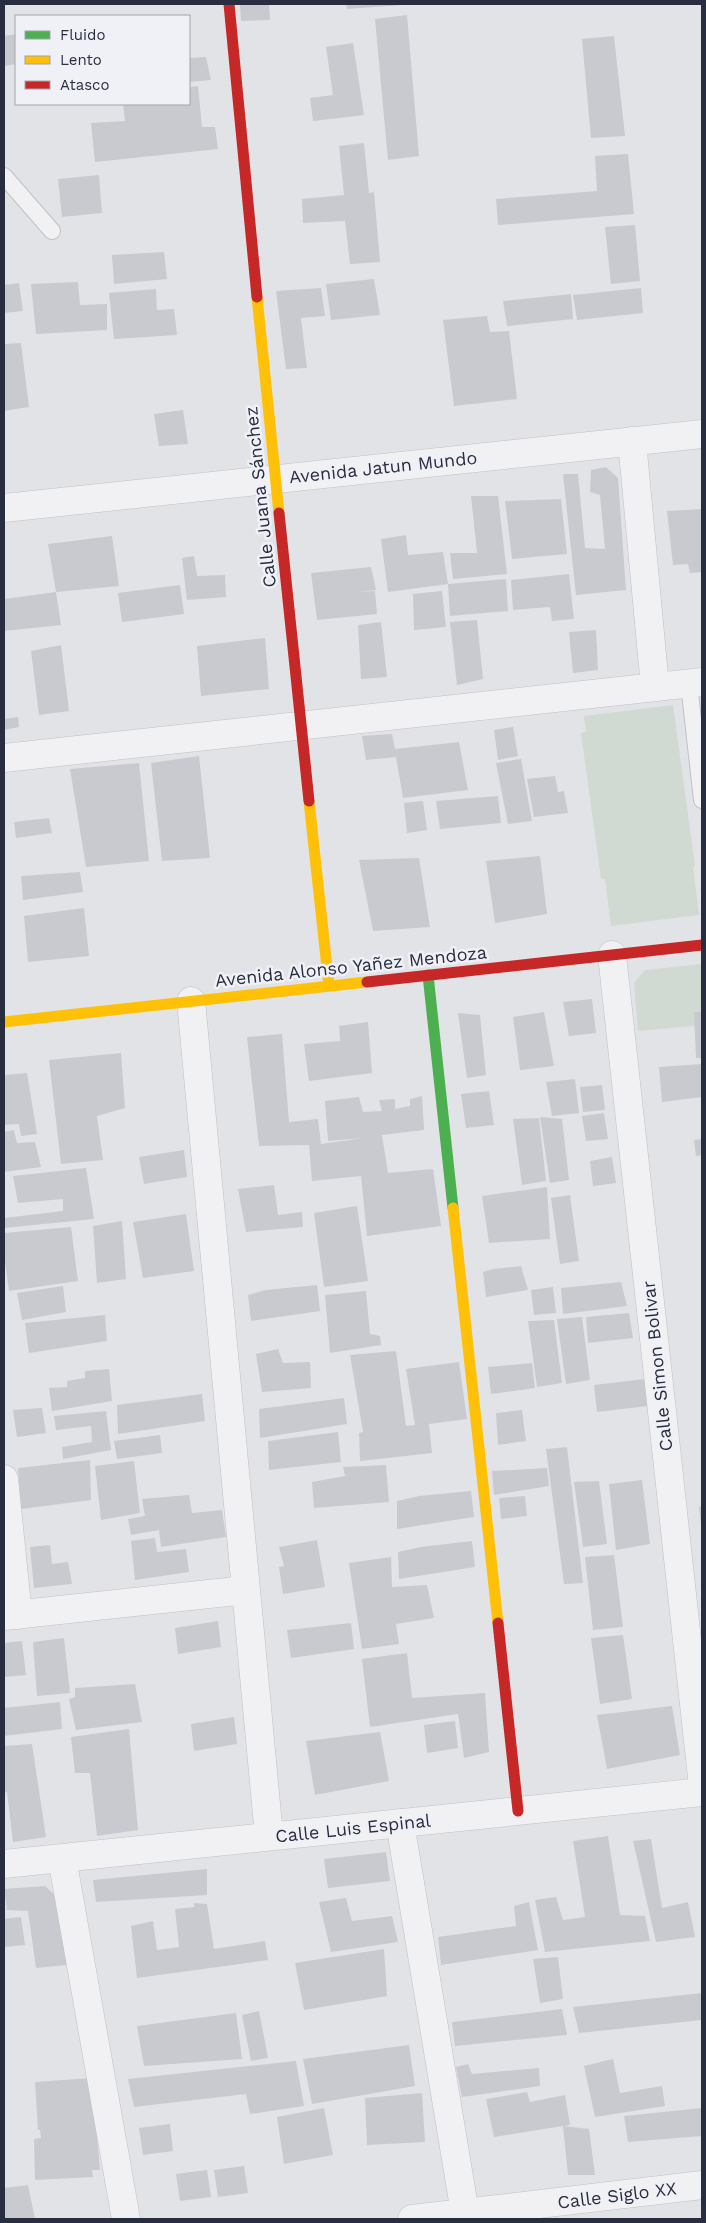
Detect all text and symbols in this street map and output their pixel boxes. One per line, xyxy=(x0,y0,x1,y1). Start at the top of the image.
legend xyxy=(15,15,190,105)
text: Fluido xyxy=(60,26,105,44)
text: Lento xyxy=(60,51,102,69)
text: Atasco xyxy=(60,76,109,94)
street label: Calle Juana Sánchez xyxy=(240,405,280,589)
street label: Avenida Jatun Mundo xyxy=(288,447,478,487)
street label: Avenida Alonso Yañez Mendoza xyxy=(214,941,488,991)
street label: Calle Simon Bolivar xyxy=(638,1280,676,1452)
street label: Calle Luis Espinal xyxy=(274,1809,432,1847)
street label: Calle Siglo XX xyxy=(556,2177,678,2213)

